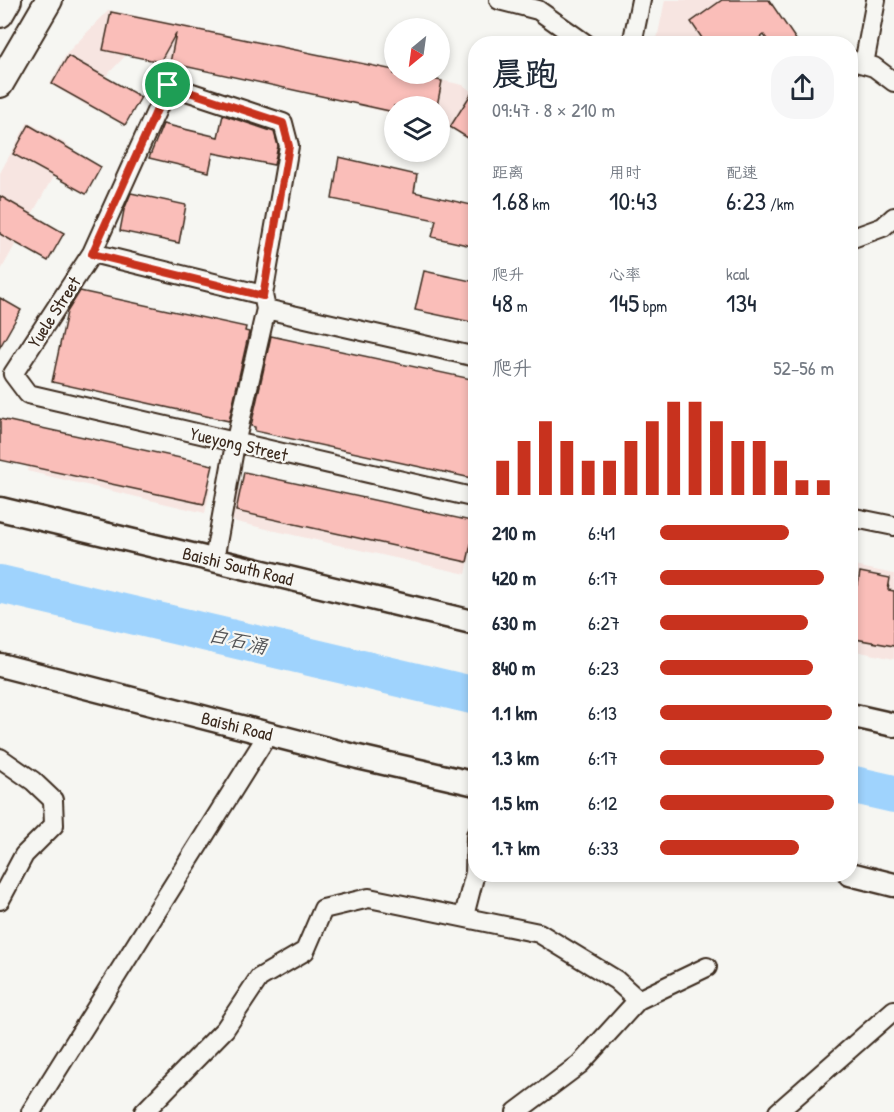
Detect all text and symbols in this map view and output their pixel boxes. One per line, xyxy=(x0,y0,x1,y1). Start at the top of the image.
north arrow xyxy=(384,18,450,84)
map controls xyxy=(384,18,450,162)
text: 晨跑 xyxy=(492,51,558,95)
button: share xyxy=(771,56,834,119)
pin xyxy=(142,59,193,110)
icon: arrive xyxy=(151,68,184,101)
button: layers xyxy=(384,96,450,162)
text: 09:47 · 8 × 210 m xyxy=(492,96,615,123)
text: 距离 xyxy=(492,161,524,183)
text: 用时 xyxy=(609,161,641,183)
text: 配速 xyxy=(726,161,758,183)
text: 1.68 xyxy=(492,183,529,218)
text: 10:43 xyxy=(609,183,658,218)
text: 6:23 xyxy=(726,183,766,218)
text: km xyxy=(529,193,550,215)
text: /km xyxy=(766,193,794,215)
text: 爬升 xyxy=(492,263,524,285)
text: 心率 xyxy=(609,263,641,285)
text: kcal xyxy=(726,263,749,285)
street label: Yuele Street xyxy=(22,271,87,352)
text: 48 xyxy=(492,285,513,320)
text: 145 xyxy=(609,285,639,320)
text: 134 xyxy=(726,285,757,320)
text: m xyxy=(513,295,528,317)
text: bpm xyxy=(639,295,667,317)
text: 爬升 xyxy=(492,354,532,381)
text: 52–56 m xyxy=(773,354,834,381)
street label: Yueyong Street xyxy=(188,421,291,468)
text: 210 m xyxy=(492,519,536,546)
text: 6:41 xyxy=(588,519,615,546)
street label: Baishi South Road xyxy=(180,540,296,592)
text: 420 m xyxy=(492,564,536,591)
text: 6:17 xyxy=(588,564,618,591)
text: 630 m xyxy=(492,609,536,636)
text: 6:27 xyxy=(588,609,620,636)
water label: 白石涌 xyxy=(206,620,271,660)
text: 840 m xyxy=(492,654,535,681)
text: 6:23 xyxy=(588,654,619,681)
text: 1.1 km xyxy=(492,699,537,726)
text: 6:13 xyxy=(588,699,617,726)
street label: Baishi Road xyxy=(199,705,275,747)
text: 1.3 km xyxy=(492,744,539,771)
text: 6:17 xyxy=(588,744,618,771)
text: 1.5 km xyxy=(492,789,539,816)
text: 6:12 xyxy=(588,789,617,816)
text: 1.7 km xyxy=(492,834,540,861)
text: 6:33 xyxy=(588,834,619,861)

